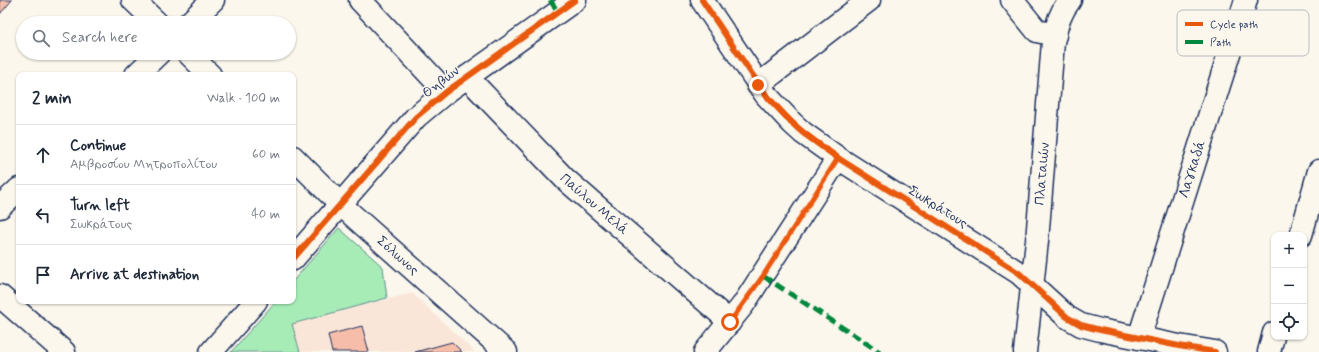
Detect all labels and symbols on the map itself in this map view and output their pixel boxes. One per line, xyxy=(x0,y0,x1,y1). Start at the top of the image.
legend xyxy=(1177,10,1309,56)
text: Cycle path xyxy=(1210,18,1258,32)
text: Path xyxy=(1210,36,1231,50)
street label: Θηβών xyxy=(419,62,463,102)
route end xyxy=(749,76,767,94)
street label: Λαγκαδά xyxy=(1175,138,1210,200)
street label: Πλαταιών xyxy=(1031,142,1054,206)
street label: Παύλου Μελά xyxy=(556,170,632,239)
street label: Σωκράτους xyxy=(905,182,971,232)
street label: Σόλωνος xyxy=(373,232,423,279)
route start xyxy=(721,313,739,331)

